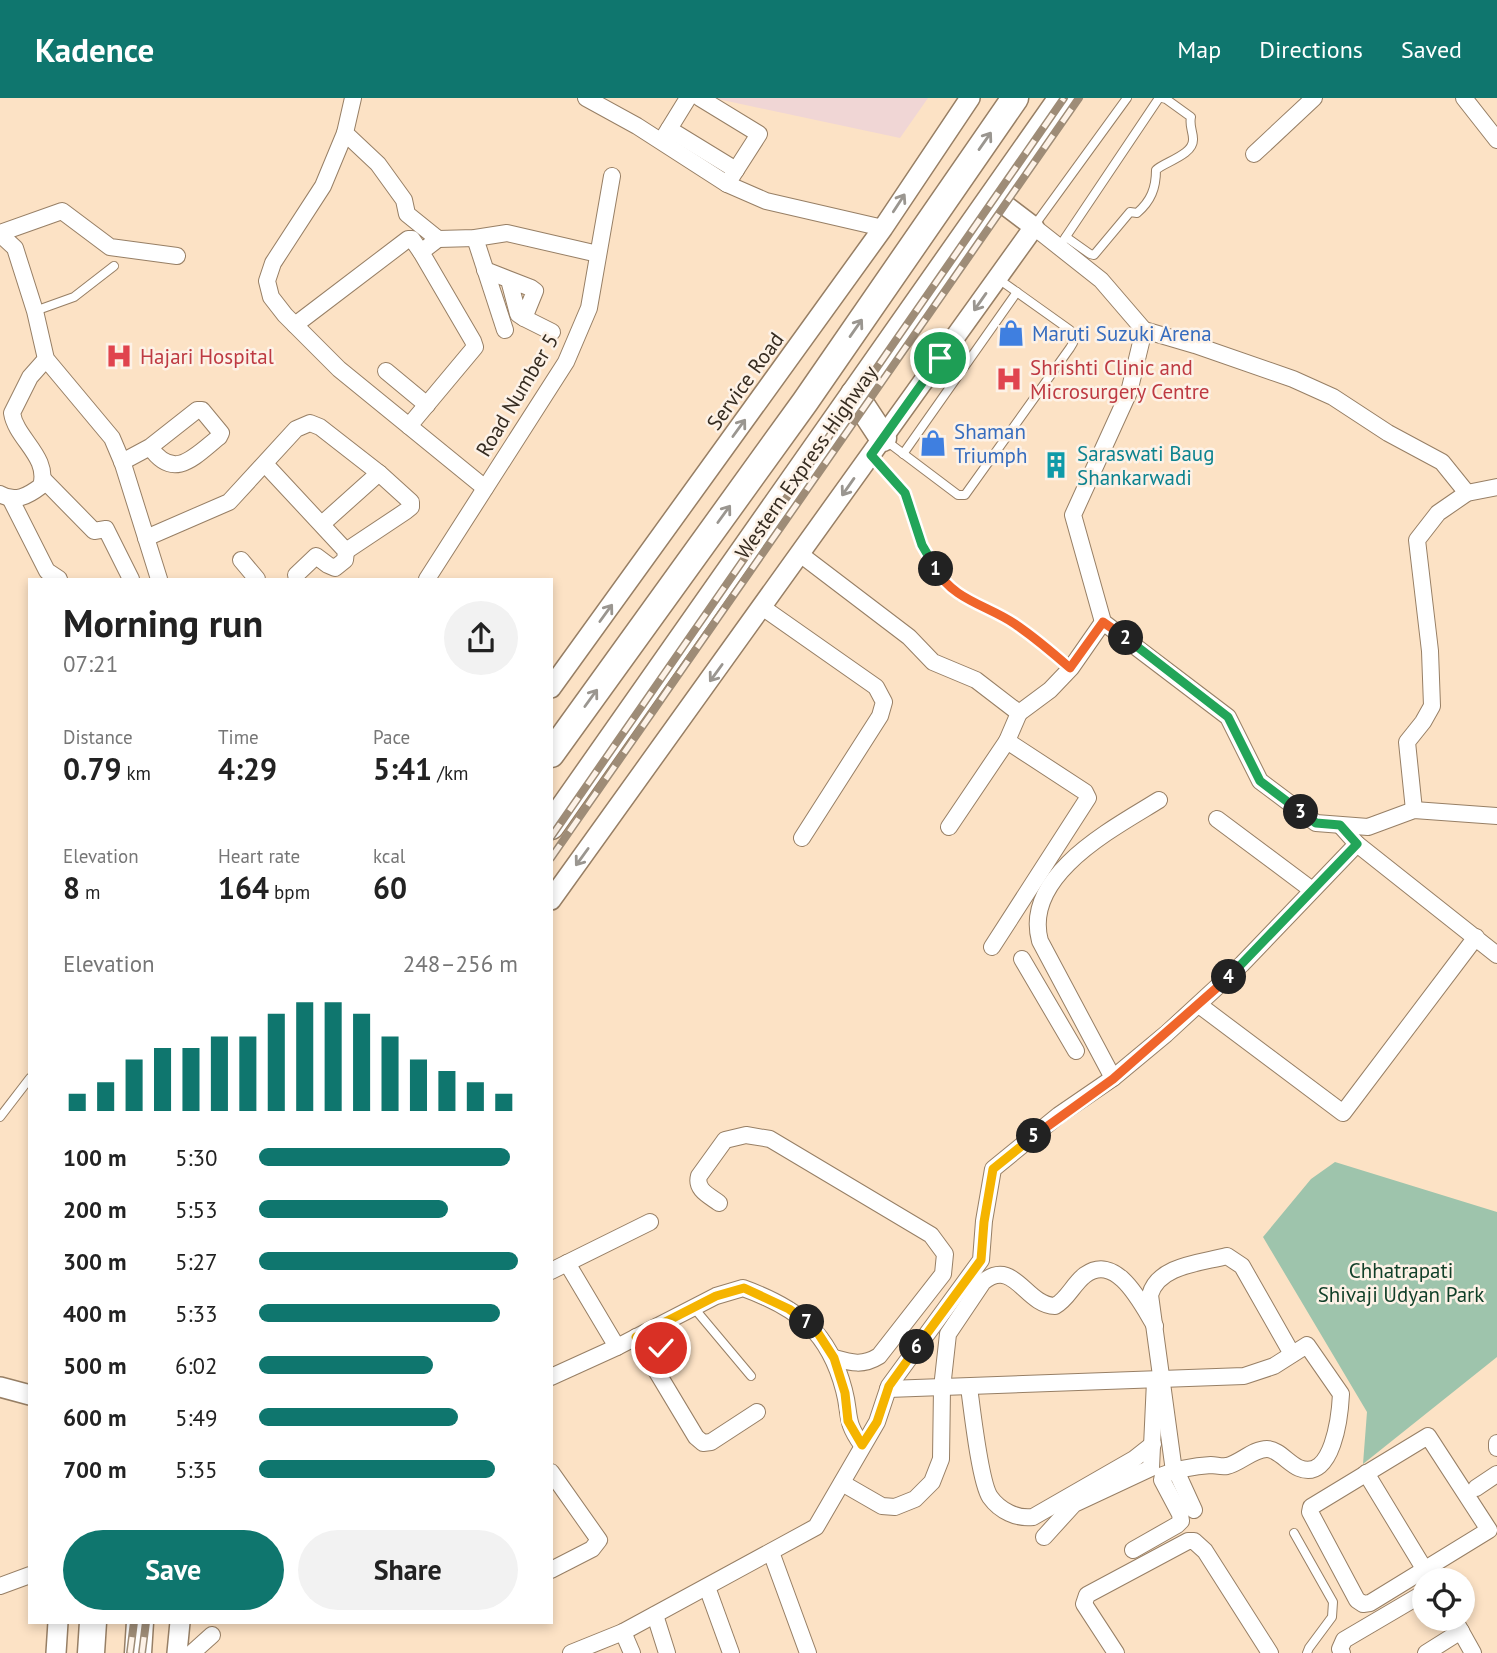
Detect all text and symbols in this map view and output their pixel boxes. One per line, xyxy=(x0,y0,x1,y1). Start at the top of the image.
text: Kadence xyxy=(35,28,154,71)
text: Map xyxy=(1177,34,1221,65)
text: Directions xyxy=(1259,34,1363,65)
text: Saved xyxy=(1401,34,1462,65)
one-way arrow xyxy=(978,132,992,151)
one-way arrow xyxy=(892,194,907,213)
one-way arrow xyxy=(973,292,987,311)
shop icon: Maruti Suzuki Arena xyxy=(996,318,1026,348)
one-way arrow xyxy=(849,319,863,338)
place label: Maruti Suzuki Arena xyxy=(1032,320,1212,347)
street label: Service Road xyxy=(700,327,790,435)
pin xyxy=(910,328,970,388)
street label: Road Number 5 xyxy=(470,329,564,461)
icon: arrive xyxy=(921,339,959,377)
hospital icon: Hajari Hospital xyxy=(104,341,134,371)
place label: Hajari Hospital xyxy=(140,343,274,370)
place label: Shrishti Clinic and Microsurgery Centre xyxy=(1030,354,1209,405)
street label: Western Express Highway xyxy=(729,360,883,564)
hospital icon: Shrishti Clinic and Microsurgery Centre xyxy=(994,364,1024,394)
place label: Shaman Triumph xyxy=(954,418,1027,469)
one-way arrow xyxy=(732,419,746,438)
shop icon: Shaman Triumph xyxy=(918,428,948,458)
place label: Saraswati Baug Shankarwadi xyxy=(1077,440,1214,491)
building icon: Saraswati Baug Shankarwadi xyxy=(1041,450,1071,480)
one-way arrow xyxy=(841,478,856,497)
one-way arrow xyxy=(717,505,732,524)
pin: 1 xyxy=(918,552,954,587)
text: 1 xyxy=(930,556,941,580)
text: Morning run xyxy=(63,598,263,647)
button: share xyxy=(444,601,518,675)
one-way arrow xyxy=(599,604,613,623)
pin: 2 xyxy=(1108,620,1144,656)
text: 2 xyxy=(1120,625,1131,649)
text: 07:21 xyxy=(63,649,118,678)
one-way arrow xyxy=(709,663,723,682)
one-way arrow xyxy=(583,689,598,708)
text: Distance xyxy=(63,725,133,749)
text: Time xyxy=(218,725,259,749)
text: Pace xyxy=(373,725,410,749)
text: 0.79 xyxy=(63,749,121,788)
text: 4:29 xyxy=(218,749,277,788)
text: 5:41 xyxy=(373,749,432,788)
text: km xyxy=(121,761,151,785)
text: /km xyxy=(432,761,468,785)
pin: 3 xyxy=(1284,794,1318,830)
text: 3 xyxy=(1295,799,1306,823)
text: Elevation xyxy=(63,844,139,868)
text: Heart rate xyxy=(218,844,300,868)
text: kcal xyxy=(373,844,405,868)
one-way arrow xyxy=(575,847,589,866)
text: 8 xyxy=(63,868,80,907)
text: 164 xyxy=(218,868,269,907)
text: 60 xyxy=(373,868,407,907)
text: m xyxy=(80,880,101,904)
text: bpm xyxy=(269,880,310,904)
text: Elevation xyxy=(63,949,155,978)
text: 248–256 m xyxy=(403,949,518,978)
pin: 4 xyxy=(1212,960,1246,994)
text: 4 xyxy=(1223,964,1234,988)
pin: 5 xyxy=(1016,1118,1052,1154)
text: 5 xyxy=(1028,1123,1039,1147)
text: 100 m xyxy=(63,1143,126,1172)
text: 5:30 xyxy=(175,1143,218,1172)
text: 200 m xyxy=(63,1195,126,1224)
text: 5:53 xyxy=(175,1195,218,1224)
text: 300 m xyxy=(63,1247,126,1276)
text: 5:27 xyxy=(175,1247,218,1276)
park label: Chhatrapati Shivaji Udyan Park xyxy=(1318,1257,1484,1308)
text: 400 m xyxy=(63,1299,126,1328)
text: 5:33 xyxy=(175,1299,218,1328)
pin: 7 xyxy=(790,1304,824,1340)
text: 7 xyxy=(801,1309,812,1333)
pin xyxy=(631,1318,691,1378)
icon: check xyxy=(642,1329,680,1367)
pin: 6 xyxy=(900,1330,934,1364)
text: 6 xyxy=(911,1334,922,1358)
text: 500 m xyxy=(63,1351,126,1380)
text: 6:02 xyxy=(175,1351,218,1380)
text: 600 m xyxy=(63,1403,126,1432)
text: 5:49 xyxy=(175,1403,218,1432)
text: 700 m xyxy=(63,1455,126,1484)
text: 5:35 xyxy=(175,1455,218,1484)
button: Save xyxy=(63,1530,284,1610)
button: Share xyxy=(298,1530,518,1610)
map controls xyxy=(1412,1568,1475,1631)
button: locate xyxy=(1412,1568,1475,1631)

